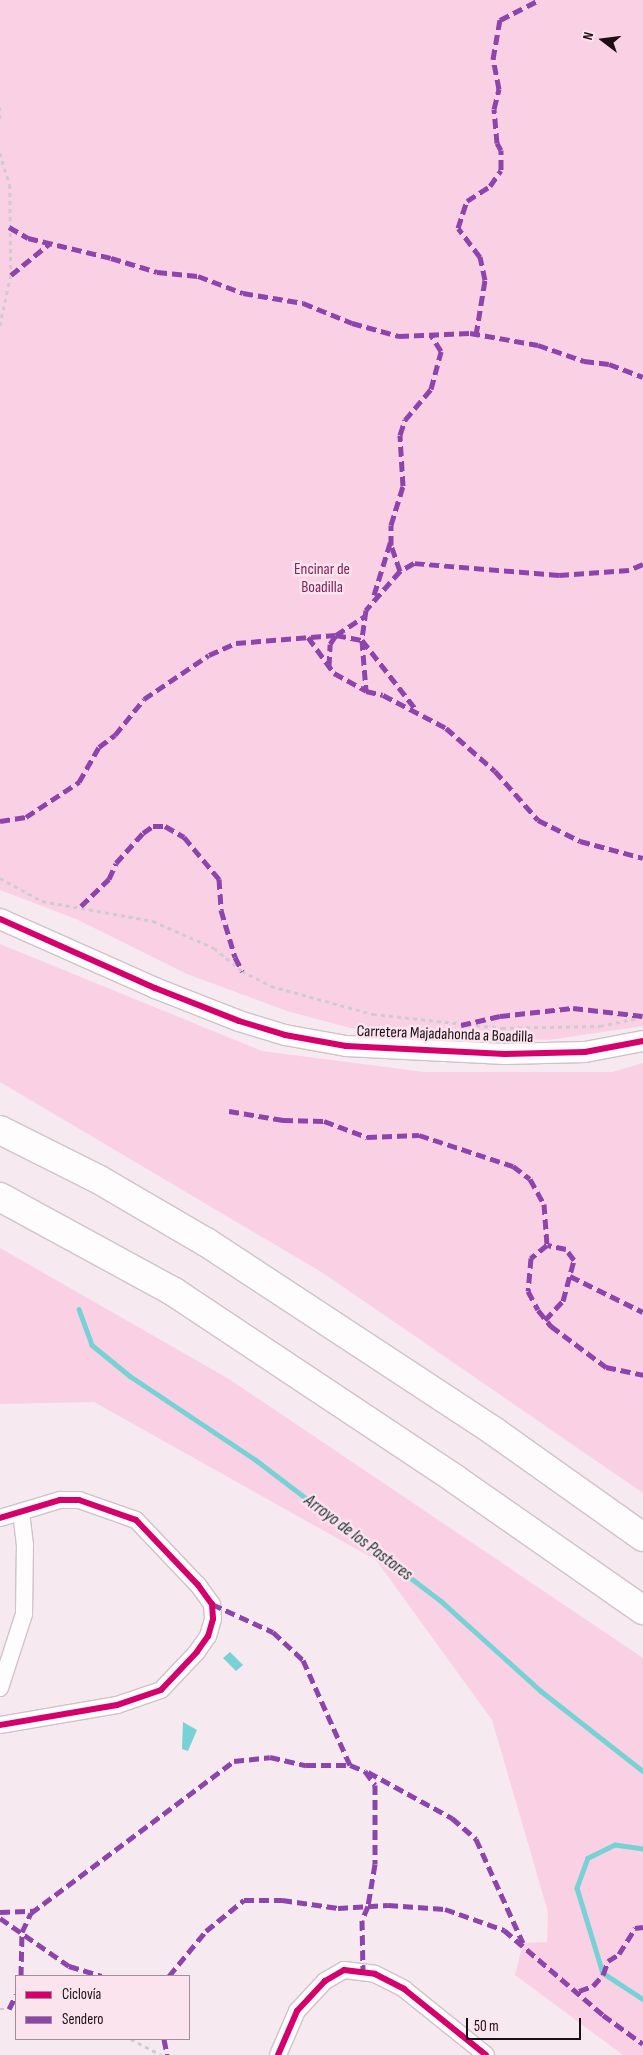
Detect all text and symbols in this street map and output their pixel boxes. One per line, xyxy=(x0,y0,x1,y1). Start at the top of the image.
north arrow xyxy=(578,15,628,65)
text: N xyxy=(579,30,597,42)
park label: Encinar de Boadilla xyxy=(294,560,350,598)
street label: Carretera Majadahonda a Boadilla xyxy=(356,1022,534,1048)
water label: Arroyo de los Pastores xyxy=(299,1490,417,1586)
legend xyxy=(15,1975,190,2040)
text: Ciclovía xyxy=(62,1985,101,2004)
scale bar xyxy=(468,2008,583,2040)
text: Sendero xyxy=(62,2010,103,2029)
text: 50 m xyxy=(474,2017,499,2036)

